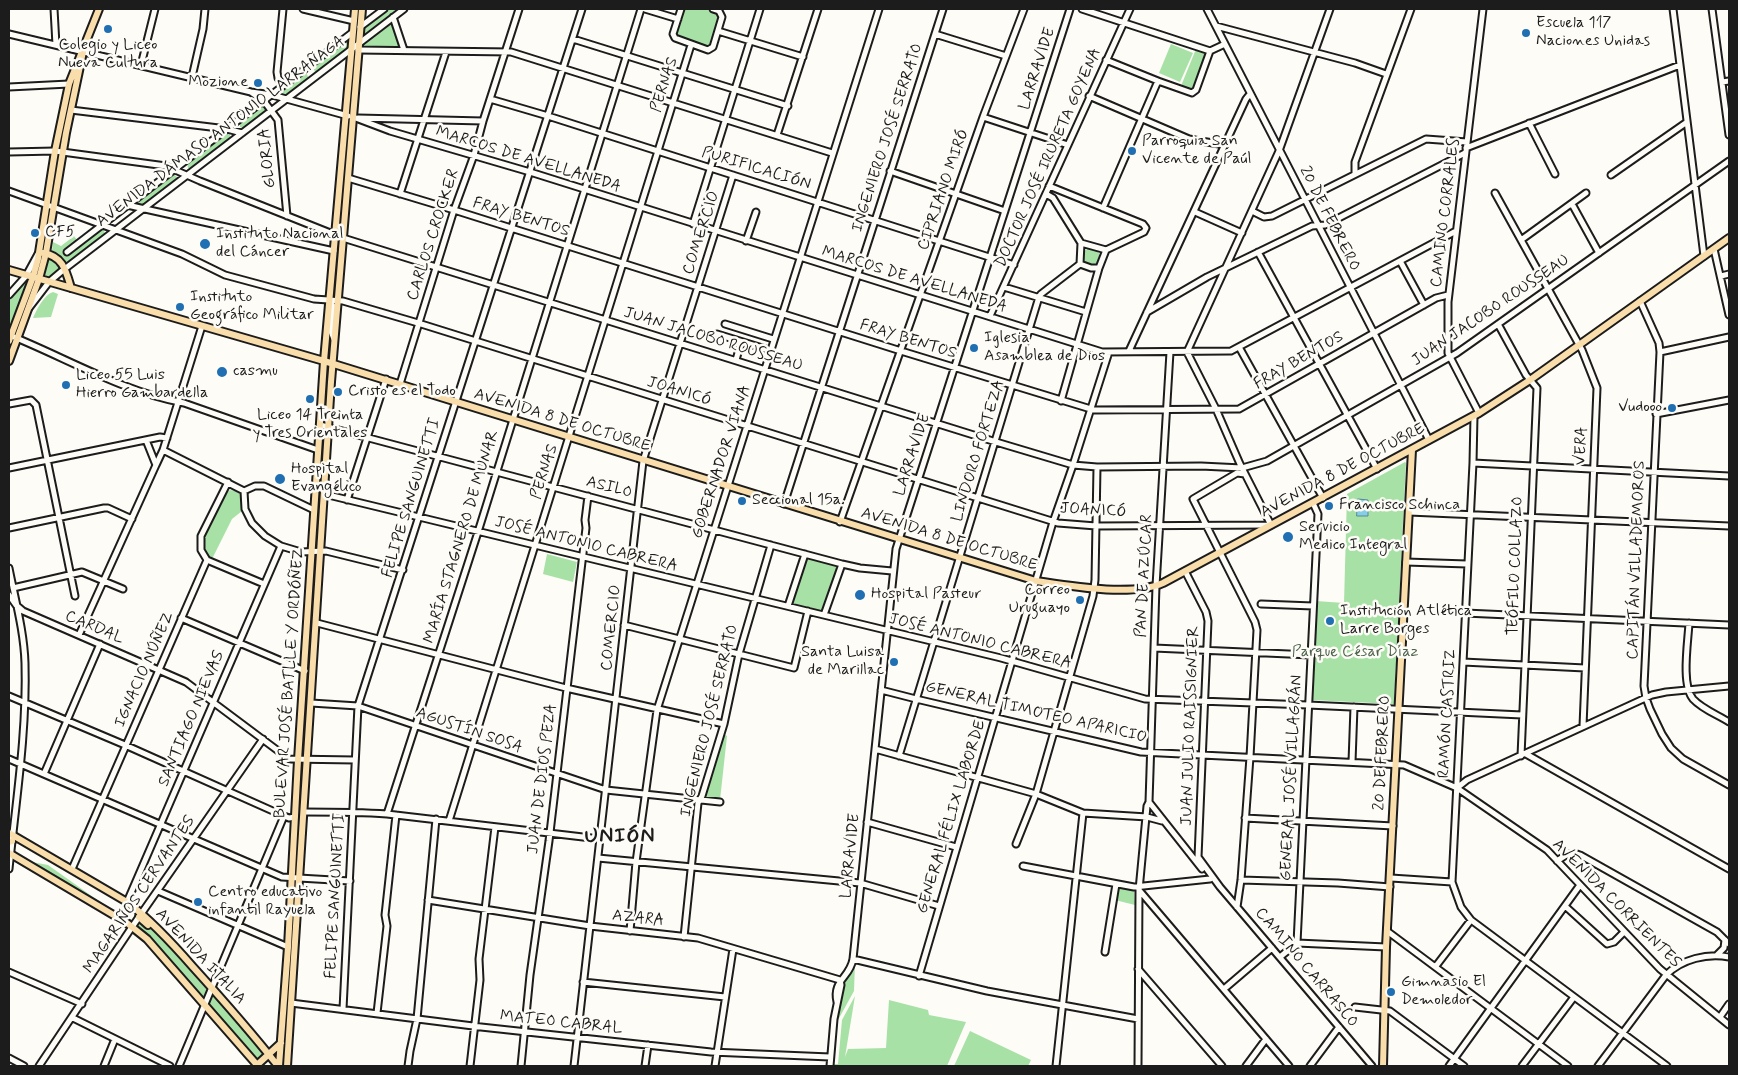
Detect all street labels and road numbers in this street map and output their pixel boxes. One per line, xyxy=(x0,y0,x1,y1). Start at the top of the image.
street label: LARRAVIDE xyxy=(1016,25,1060,113)
street label: AVENIDA DÁMASO ANTONIO LARRAÑAGA xyxy=(93,32,349,232)
street label: INGENIERO JOSÉ SERRATO xyxy=(848,41,928,235)
street label: DOCTOR JOSÉ IRURETA GOYENA xyxy=(992,45,1106,271)
street label: PERNAS xyxy=(647,55,683,115)
street label: MARCOS DE AVELLANEDA xyxy=(433,123,623,197)
street label: GLORIA xyxy=(255,127,281,189)
street label: CIPRIANO MIRÓ xyxy=(914,127,974,253)
street label: CAMINO CORRALES xyxy=(1427,137,1465,289)
street label: PURIFICACIÓN xyxy=(699,143,813,195)
street label: 20 DE FEBRERO xyxy=(1294,163,1364,275)
street label: CARLOS CROCKER xyxy=(404,167,464,303)
street label: COMERCIO xyxy=(680,189,724,277)
street label: FRAY BENTOS xyxy=(470,194,572,242)
street label: MARCOS DE AVELLANEDA xyxy=(819,243,1009,317)
street label: JUAN JACOBO ROUSSEAU xyxy=(1409,251,1573,371)
street label: JUAN JACOBO ROUSSEAU xyxy=(621,304,805,376)
street label: FRAY BENTOS xyxy=(857,316,959,364)
street label: FRAY BENTOS xyxy=(1251,328,1347,394)
street label: JOANICÓ xyxy=(644,373,714,411)
street label: LINDORO FORTEZA xyxy=(948,378,1010,524)
street label: GOBERNADOR VIANA xyxy=(688,383,756,541)
street label: AVENIDA 8 DE OCTUBRE xyxy=(471,385,653,457)
street label: LARRAVIDE xyxy=(891,411,935,499)
street label: FELIPE SANGUINETTI xyxy=(379,416,445,580)
street label: AVENIDA 8 DE OCTUBRE xyxy=(1257,419,1429,523)
street label: VERA xyxy=(1571,426,1593,466)
street label: MARÍA STAGNERO DE MUNAR xyxy=(420,428,504,646)
street label: PERNAS xyxy=(527,442,563,502)
street label: CAPITÁN VILLADEMOROS xyxy=(1624,460,1650,660)
street label: ASILO xyxy=(584,473,634,503)
street label: TEÓFILO COLLAZO xyxy=(1504,496,1528,636)
street label: JOANICÓ xyxy=(1059,500,1127,522)
street label: AVENIDA 8 DE OCTUBRE xyxy=(858,504,1040,576)
street label: JOSÉ ANTONIO CABRERA xyxy=(492,513,680,577)
street label: PAN DE AZÚCAR xyxy=(1132,514,1158,638)
street label: BULEVAR JOSÉ BATLLE Y ORDÓÑEZ xyxy=(271,547,309,819)
street label: COMERCIO xyxy=(598,584,626,672)
street label: CARDAL xyxy=(62,607,126,649)
street label: IGNACIO NÚÑEZ xyxy=(111,610,179,730)
street label: JOSÉ ANTONIO CABRERA xyxy=(886,610,1074,674)
street label: INGENIERO JOSÉ SERRATO xyxy=(677,623,743,819)
street label: JUAN JULIO RAISSIGNIER xyxy=(1178,626,1204,826)
street label: SANTIAGO NIEVAS xyxy=(155,648,229,790)
street label: RAMÓN CASTRIZ xyxy=(1435,649,1461,779)
street label: GENERAL JOSÉ VILLAGRÁN xyxy=(1277,674,1307,882)
street label: GENERAL TIMOTEO APARICIO xyxy=(923,678,1149,748)
street label: 20 DE FEBRERO xyxy=(1370,695,1396,811)
street label: JUAN DE DIOS PEZA xyxy=(524,703,562,855)
street label: AGUSTÍN SOSA xyxy=(413,704,525,758)
street label: GENERAL FÉLIX LABORDE xyxy=(913,718,991,916)
street label: MAGARIÑOS CERVANTES xyxy=(80,813,200,977)
street label: FELIPE SANGUINETTI xyxy=(322,813,350,979)
street label: LARRAVIDE xyxy=(837,813,865,899)
street label: AVENIDA CORRIENTES xyxy=(1548,836,1684,972)
street label: CAMINO CARRASCO xyxy=(1250,904,1362,1032)
street label: AVENIDA ITALIA xyxy=(151,905,249,1009)
street label: AZARA xyxy=(611,907,665,931)
street label: MATEO CABRAL xyxy=(499,1007,623,1039)

